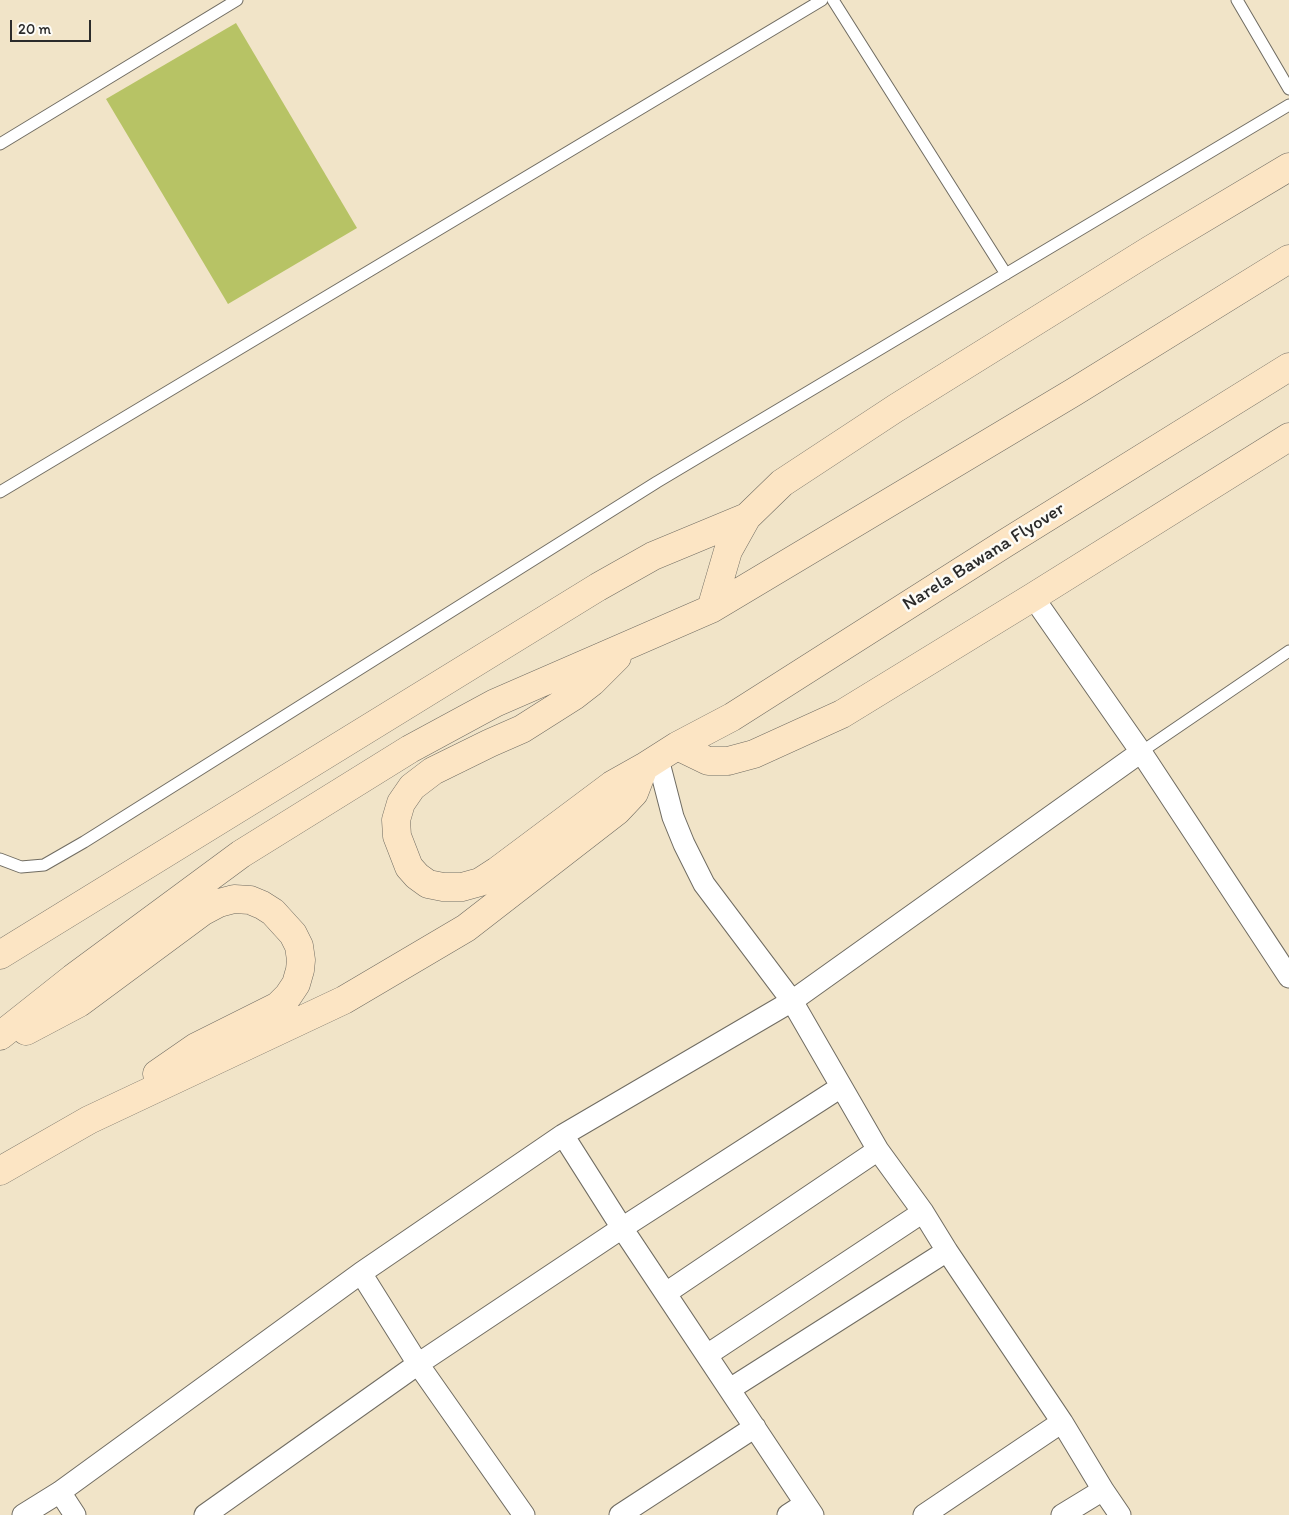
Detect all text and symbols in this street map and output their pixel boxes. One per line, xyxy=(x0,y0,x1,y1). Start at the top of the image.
scale bar xyxy=(12,10,94,42)
text: 20 m xyxy=(18,20,51,38)
street label: Narela Bawana Flyover xyxy=(899,498,1069,616)

